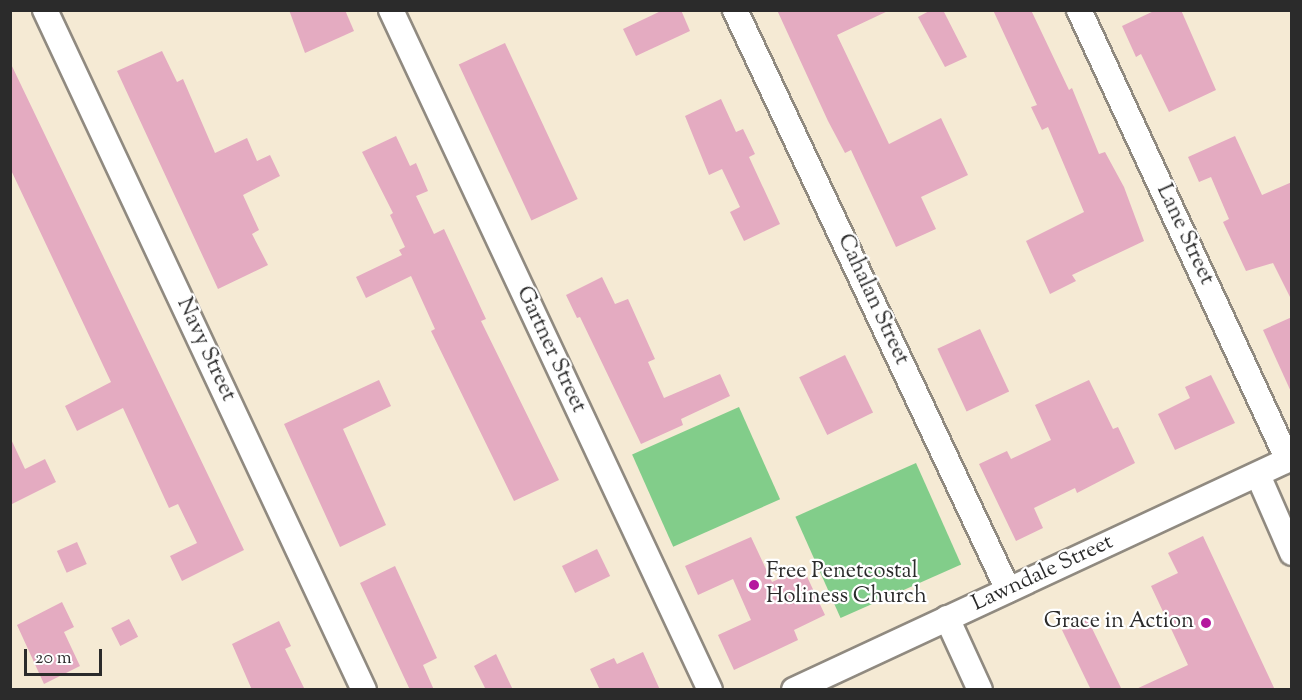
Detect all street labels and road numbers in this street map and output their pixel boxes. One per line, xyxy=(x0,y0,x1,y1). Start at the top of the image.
street label: Lane Street xyxy=(1149,181,1219,289)
street label: Cahalan Street xyxy=(830,230,914,370)
street label: Gartner Street xyxy=(509,283,591,417)
street label: Navy Street xyxy=(170,294,240,406)
street label: Lawndale Street xyxy=(968,530,1118,618)

